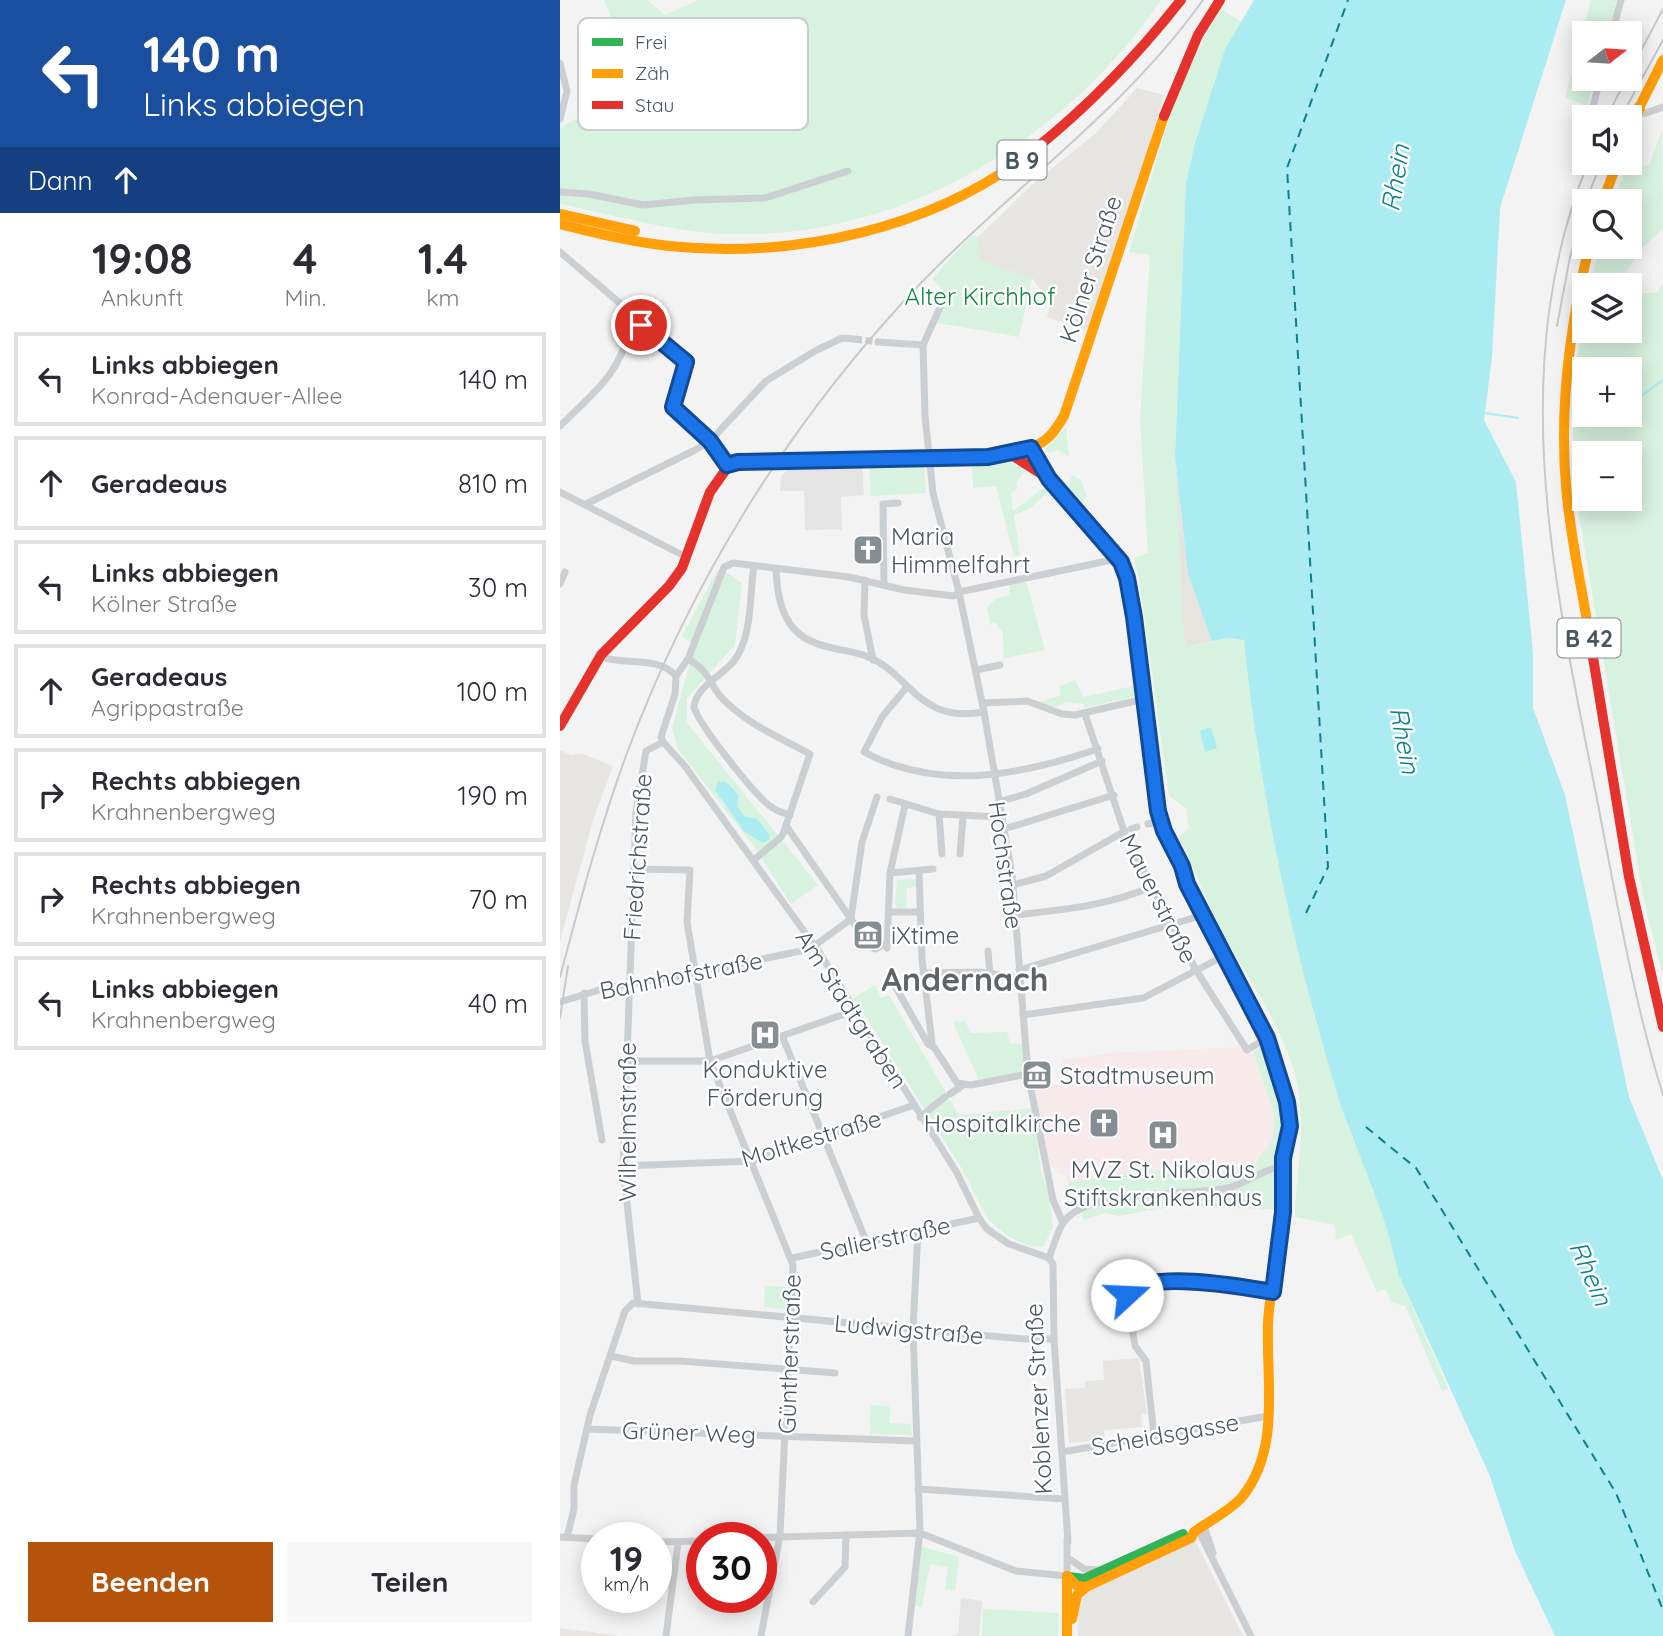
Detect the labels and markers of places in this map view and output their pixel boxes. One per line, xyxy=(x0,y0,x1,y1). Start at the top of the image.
pin xyxy=(611,295,671,355)
place label: Maria Himmelfahrt xyxy=(891,521,1030,579)
church icon: Maria Himmelfahrt xyxy=(851,533,885,567)
museum icon: iXtime xyxy=(851,918,885,952)
place label: iXtime xyxy=(891,920,959,950)
hospital icon: Konduktive Förderung xyxy=(748,1018,782,1052)
place label: Konduktive Förderung xyxy=(703,1054,827,1112)
museum icon: Stadtmuseum xyxy=(1020,1058,1054,1092)
place label: Stadtmuseum xyxy=(1060,1060,1215,1090)
church icon: Hospitalkirche xyxy=(1087,1106,1121,1140)
place label: Hospitalkirche xyxy=(924,1108,1081,1138)
hospital icon: MVZ St. Nikolaus Stiftskrankenhaus xyxy=(1146,1118,1180,1152)
place label: MVZ St. Nikolaus Stiftskrankenhaus xyxy=(1064,1154,1262,1212)

